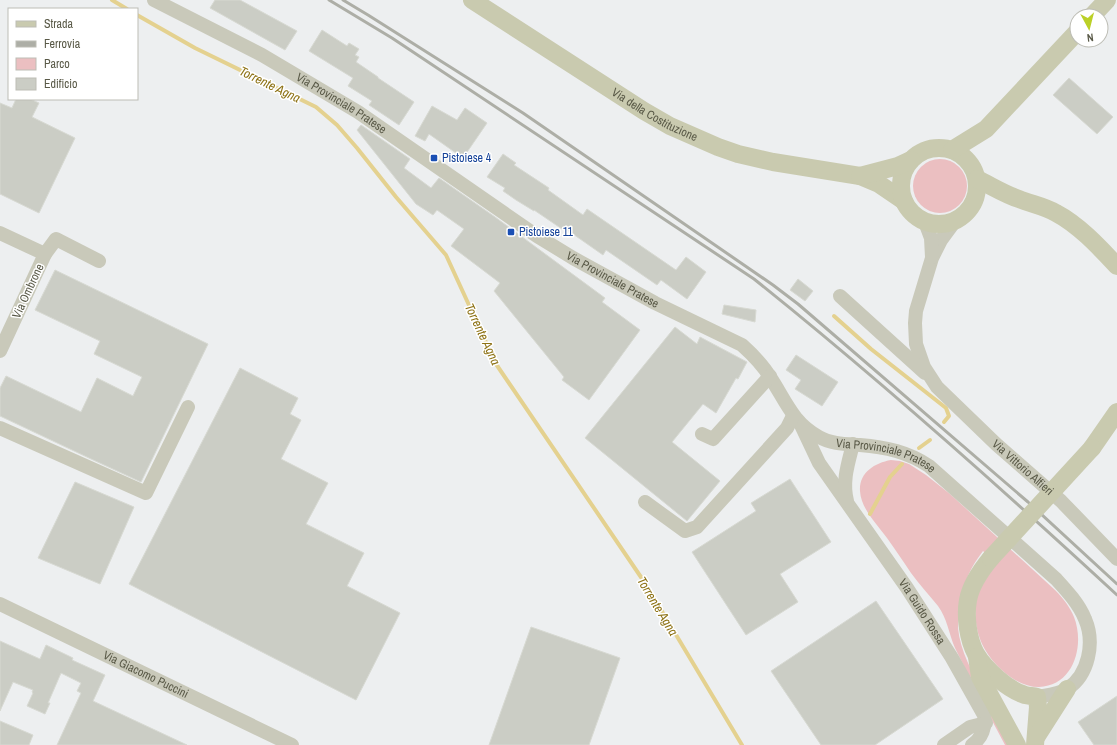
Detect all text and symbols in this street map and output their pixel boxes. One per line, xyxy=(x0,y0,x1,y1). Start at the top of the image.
legend xyxy=(8,8,138,100)
north arrow xyxy=(1069,8,1109,48)
text: Strada xyxy=(44,16,74,32)
text: N xyxy=(1086,31,1094,45)
text: Ferrovia xyxy=(44,36,81,52)
text: Parco xyxy=(44,56,70,72)
water label: Torrente Agna xyxy=(236,62,303,107)
street label: Via Provinciale Pratese xyxy=(293,69,390,137)
text: Edificio xyxy=(44,76,77,92)
street label: Via della Costituzione xyxy=(609,84,700,145)
place label: Pistoiese 4 xyxy=(442,150,492,166)
marker: Pistoiese 4 xyxy=(429,153,439,163)
place label: Pistoiese 11 xyxy=(519,224,574,240)
marker: Pistoiese 11 xyxy=(506,227,516,237)
street label: Via Provinciale Pratese xyxy=(563,248,662,312)
street label: Via Ombrone xyxy=(8,261,48,321)
water label: Torrente Agna xyxy=(461,301,504,368)
street label: Via Provinciale Pratese xyxy=(835,435,939,476)
street label: Via Vittorio Alfieri xyxy=(989,436,1057,499)
water label: Torrente Agna xyxy=(633,574,682,639)
street label: Via Guido Rossa xyxy=(895,576,949,648)
street label: Via Giacomo Puccini xyxy=(101,647,191,702)

